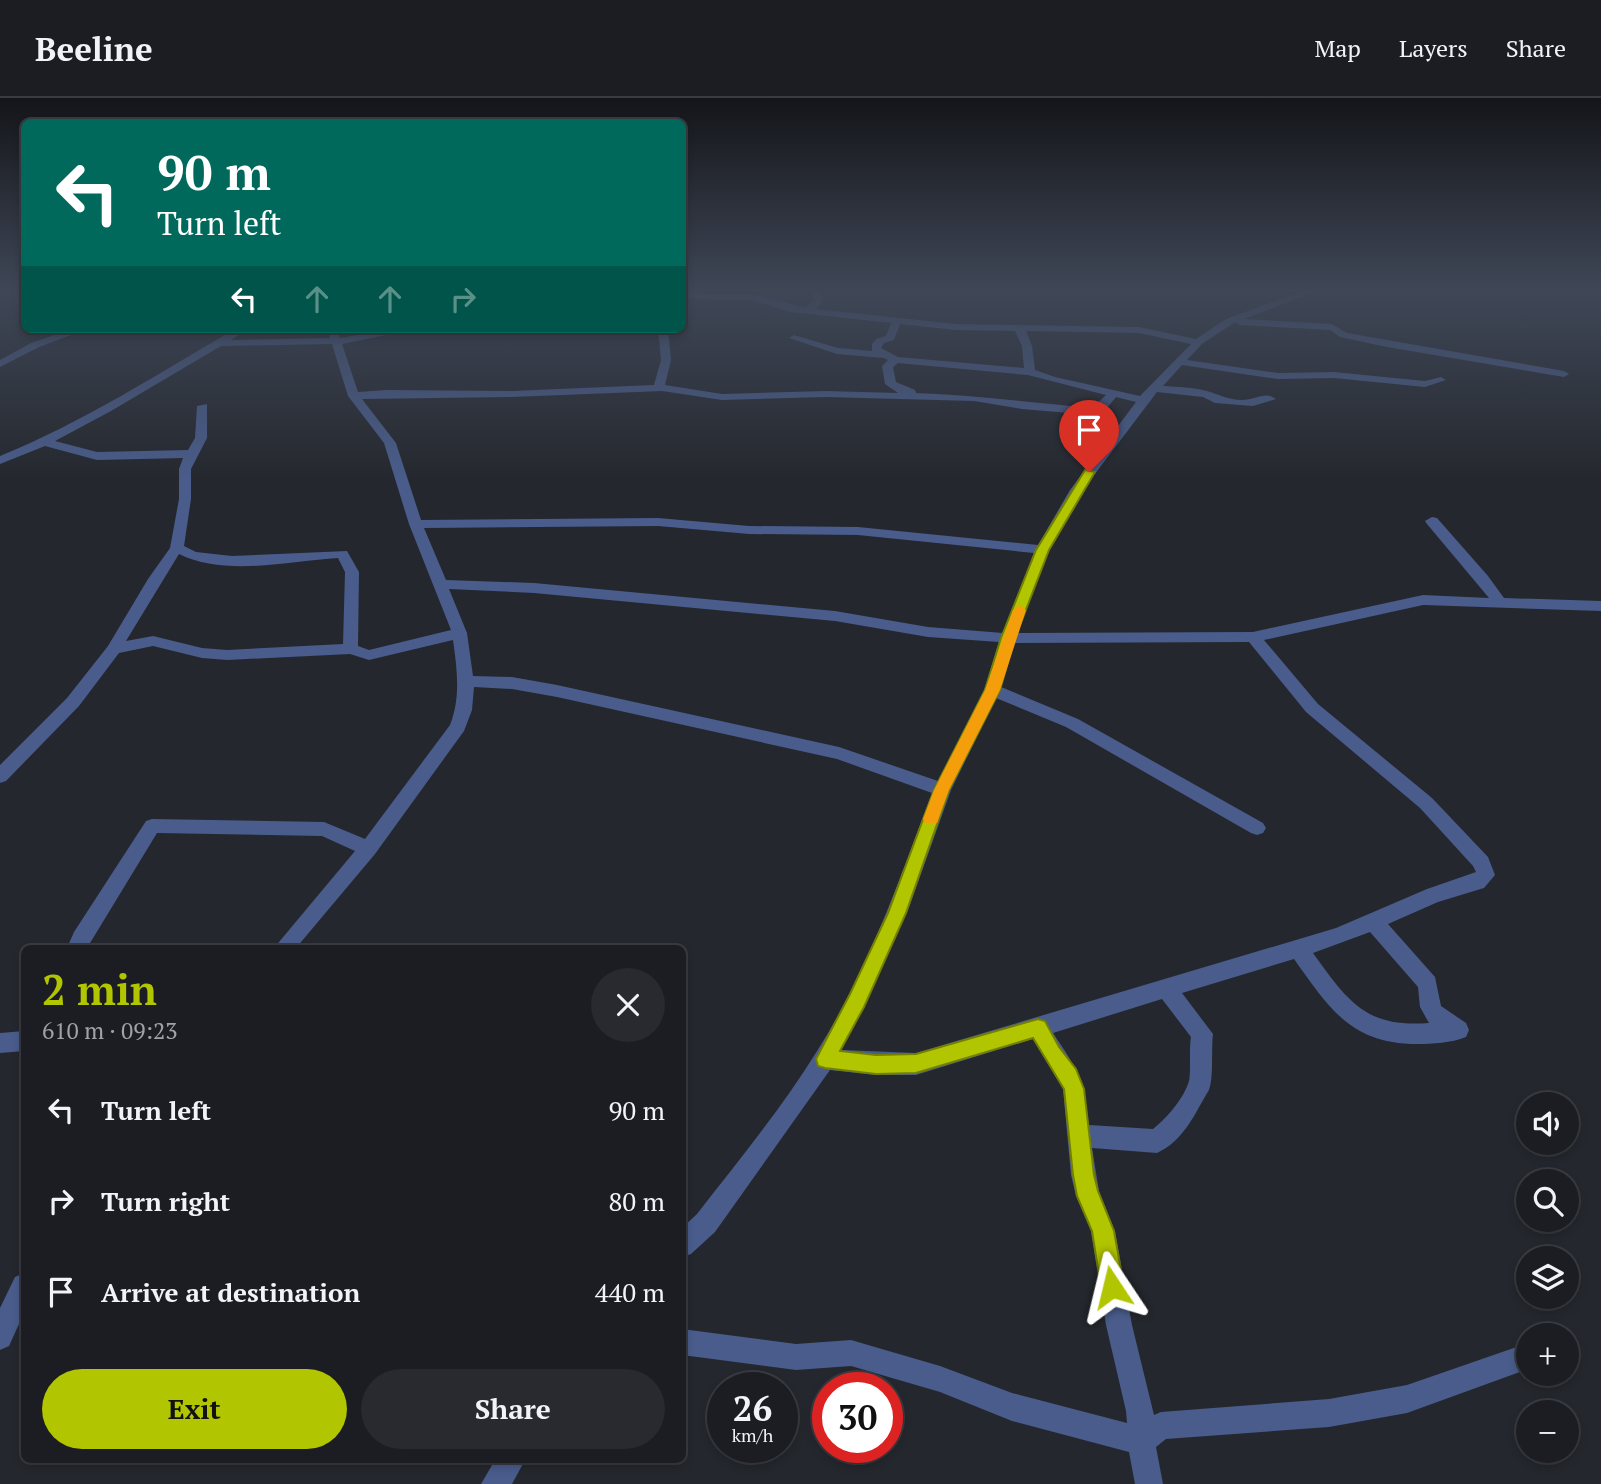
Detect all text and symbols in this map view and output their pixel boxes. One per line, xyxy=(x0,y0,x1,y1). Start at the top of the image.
text: Beeline xyxy=(35,27,153,70)
text: Map xyxy=(1314,32,1361,64)
text: Layers xyxy=(1399,32,1468,64)
text: Share xyxy=(1506,32,1566,64)
text: 90 m xyxy=(157,139,271,204)
icon: left xyxy=(42,147,133,238)
text: Turn left xyxy=(157,202,281,244)
icon: left xyxy=(225,280,263,318)
icon: ahead xyxy=(298,280,336,318)
icon: ahead xyxy=(371,280,409,318)
icon: right xyxy=(444,280,482,318)
pin xyxy=(1059,400,1119,472)
icon: arrive xyxy=(1070,411,1108,449)
text: 2 min xyxy=(42,961,157,1017)
button: close xyxy=(591,968,665,1042)
text: 610 m · 09:23 xyxy=(42,1015,177,1046)
icon: left xyxy=(42,1091,80,1129)
map controls xyxy=(1516,1092,1579,1463)
button: sound xyxy=(1516,1092,1579,1155)
text: Turn left xyxy=(101,1093,211,1127)
text: 90 m xyxy=(609,1093,665,1127)
button: search xyxy=(1516,1169,1579,1232)
icon: right xyxy=(42,1182,80,1220)
text: Turn right xyxy=(101,1184,230,1218)
text: 80 m xyxy=(609,1184,665,1218)
button: layers xyxy=(1516,1246,1579,1309)
position arrow xyxy=(1075,1250,1149,1324)
icon: arrive xyxy=(42,1273,80,1311)
text: Arrive at destination xyxy=(101,1275,360,1309)
text: 440 m xyxy=(595,1275,665,1309)
button: + xyxy=(1516,1323,1579,1386)
button: Exit xyxy=(42,1369,347,1449)
button: Share xyxy=(361,1369,665,1449)
speed limit sign: 30 xyxy=(812,1372,903,1463)
text: 26 xyxy=(733,1385,772,1431)
button: − xyxy=(1516,1400,1579,1463)
text: km/h xyxy=(732,1423,773,1447)

